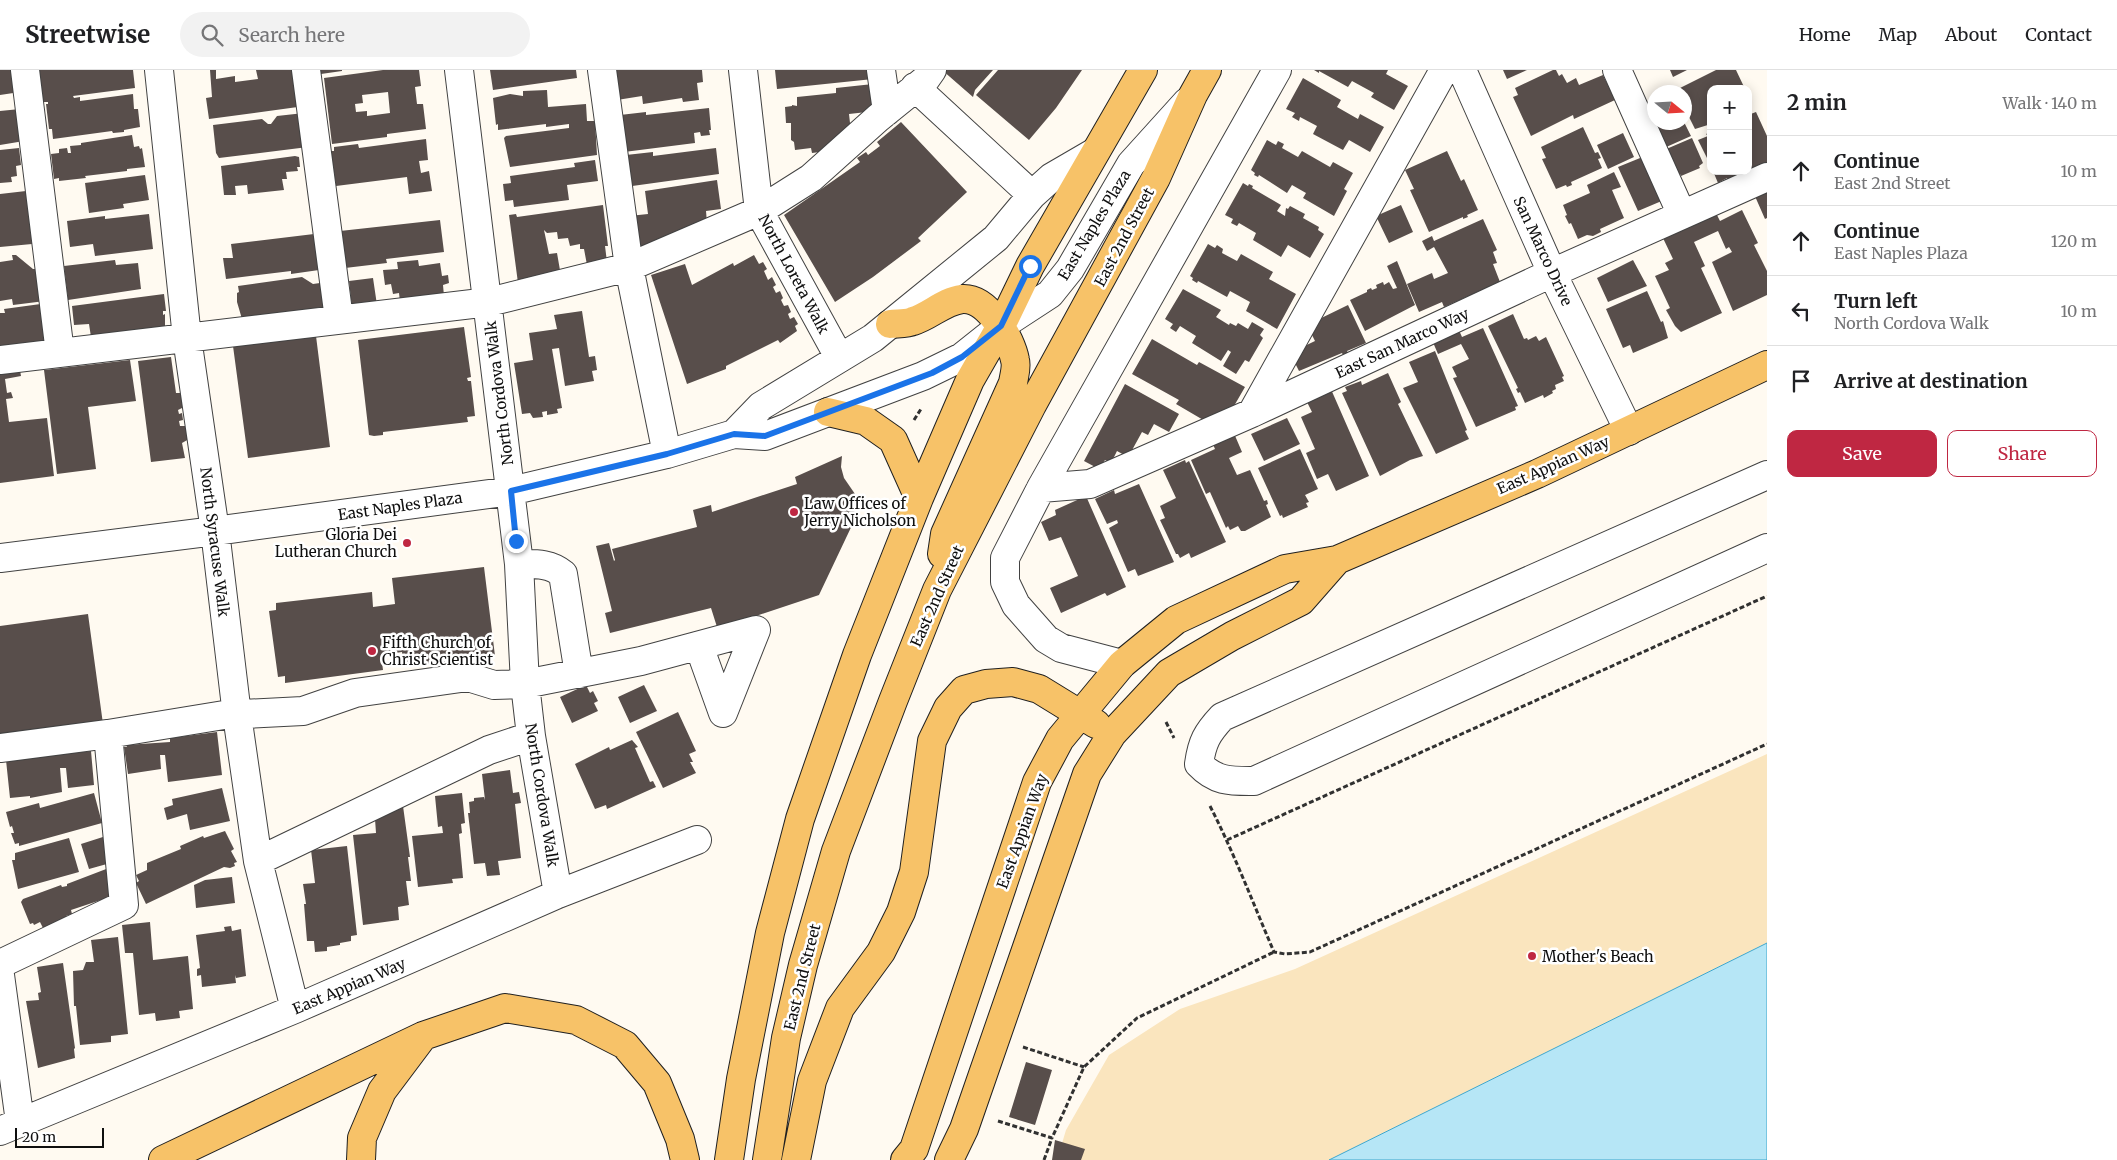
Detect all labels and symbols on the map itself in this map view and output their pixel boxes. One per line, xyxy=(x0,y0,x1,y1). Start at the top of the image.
north arrow xyxy=(1647,85,1692,130)
street label: East Naples Plaza xyxy=(1054,166,1134,284)
street label: East 2nd Street xyxy=(1090,184,1158,290)
street label: San Marco Drive xyxy=(1509,193,1577,309)
street label: North Loreta Walk xyxy=(754,211,834,337)
route start xyxy=(1019,255,1042,278)
street label: East San Marco Way xyxy=(1332,304,1472,382)
street label: North Cordova Walk xyxy=(481,319,517,466)
street label: East Appian Way xyxy=(1494,432,1612,498)
street label: North Syracuse Walk xyxy=(196,466,234,618)
street label: East Naples Plaza xyxy=(337,488,463,524)
place label: Law Offices of Jerry Nicholson xyxy=(803,494,916,530)
marker: Law Offices of Jerry Nicholson xyxy=(788,506,800,518)
place label: Gloria Dei Lutheran Church xyxy=(275,525,397,561)
route end xyxy=(505,530,528,553)
marker: Gloria Dei Lutheran Church xyxy=(401,537,413,549)
street label: East 2nd Street xyxy=(906,542,968,650)
place label: Fifth Church of Christ Scientist xyxy=(382,633,493,669)
marker: Fifth Church of Christ Scientist xyxy=(366,645,378,657)
street label: North Cordova Walk xyxy=(521,722,563,869)
street label: East Appian Way xyxy=(992,771,1052,891)
street label: East 2nd Street xyxy=(780,922,824,1032)
place label: Mother's Beach xyxy=(1542,947,1654,966)
marker: Mother's Beach xyxy=(1526,950,1538,962)
street label: East Appian Way xyxy=(290,954,409,1018)
scale bar xyxy=(15,1125,104,1148)

